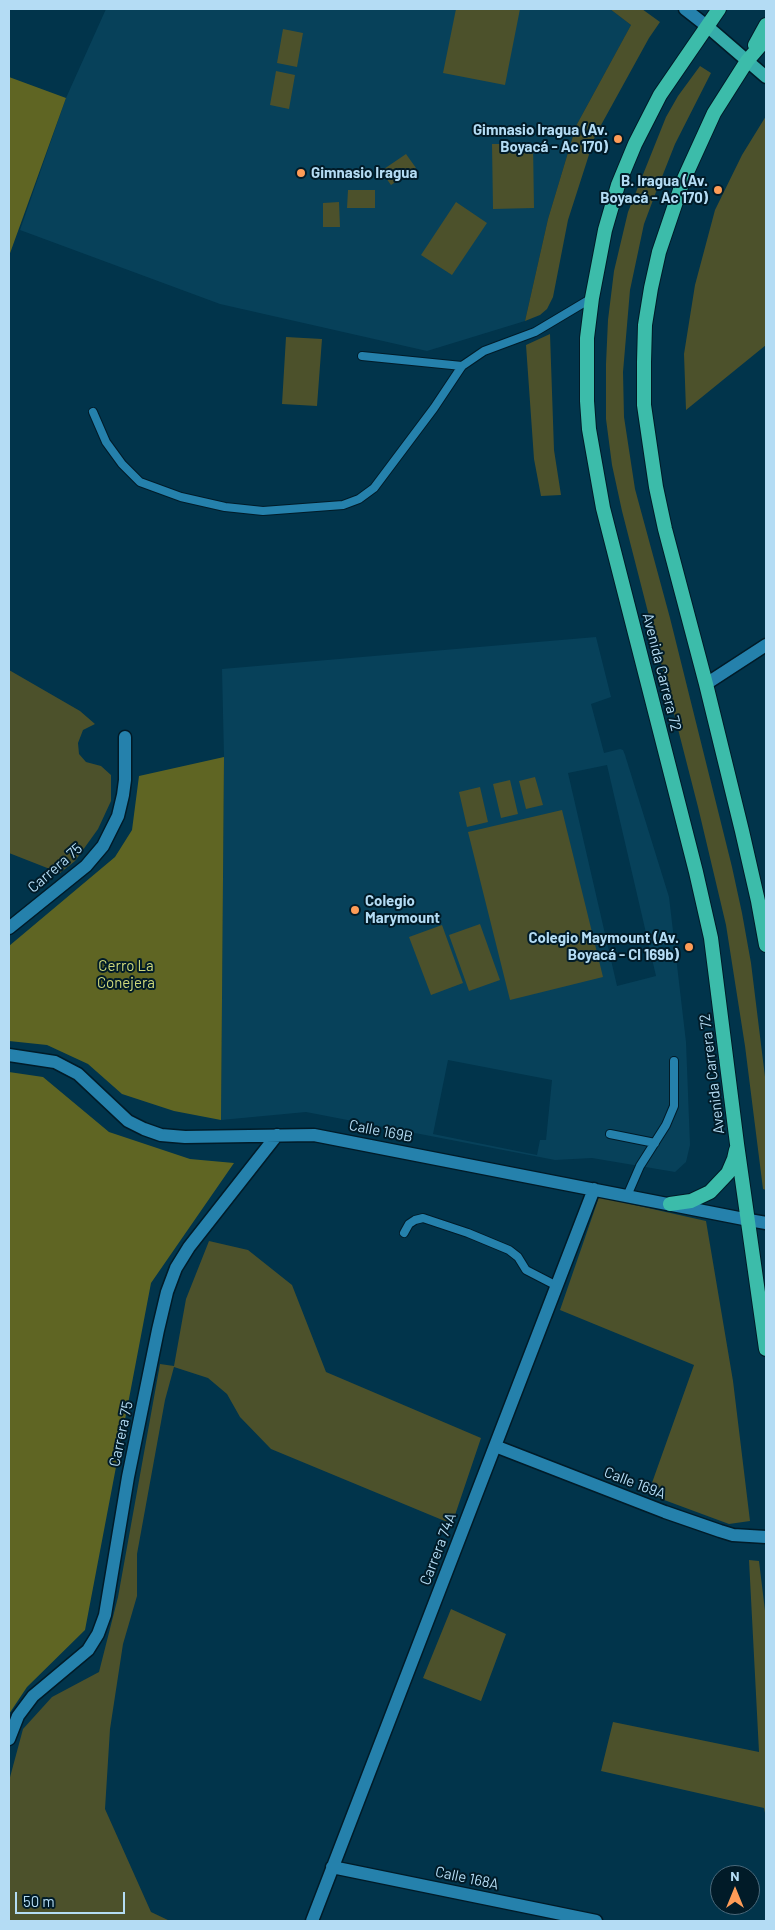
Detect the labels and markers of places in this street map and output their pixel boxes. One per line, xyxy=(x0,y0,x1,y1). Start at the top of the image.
place label: Gimnasio Iragua (Av. Boyacá - Ac 170) xyxy=(473,121,608,156)
marker: Gimnasio Iragua (Av. Boyacá - Ac 170) xyxy=(612,133,624,145)
place label: Gimnasio Iragua xyxy=(311,164,417,182)
marker: Gimnasio Iragua xyxy=(295,167,307,179)
place label: B. Iragua (Av. Boyacá - Ac 170) xyxy=(600,172,708,207)
marker: B. Iragua (Av. Boyacá - Ac 170) xyxy=(712,184,724,196)
place label: Colegio Marymount xyxy=(365,892,440,927)
marker: Colegio Marymount xyxy=(349,904,361,916)
place label: Colegio Maymount (Av. Boyacá - Cl 169b) xyxy=(528,929,679,964)
marker: Colegio Maymount (Av. Boyacá - Cl 169b) xyxy=(683,941,695,953)

